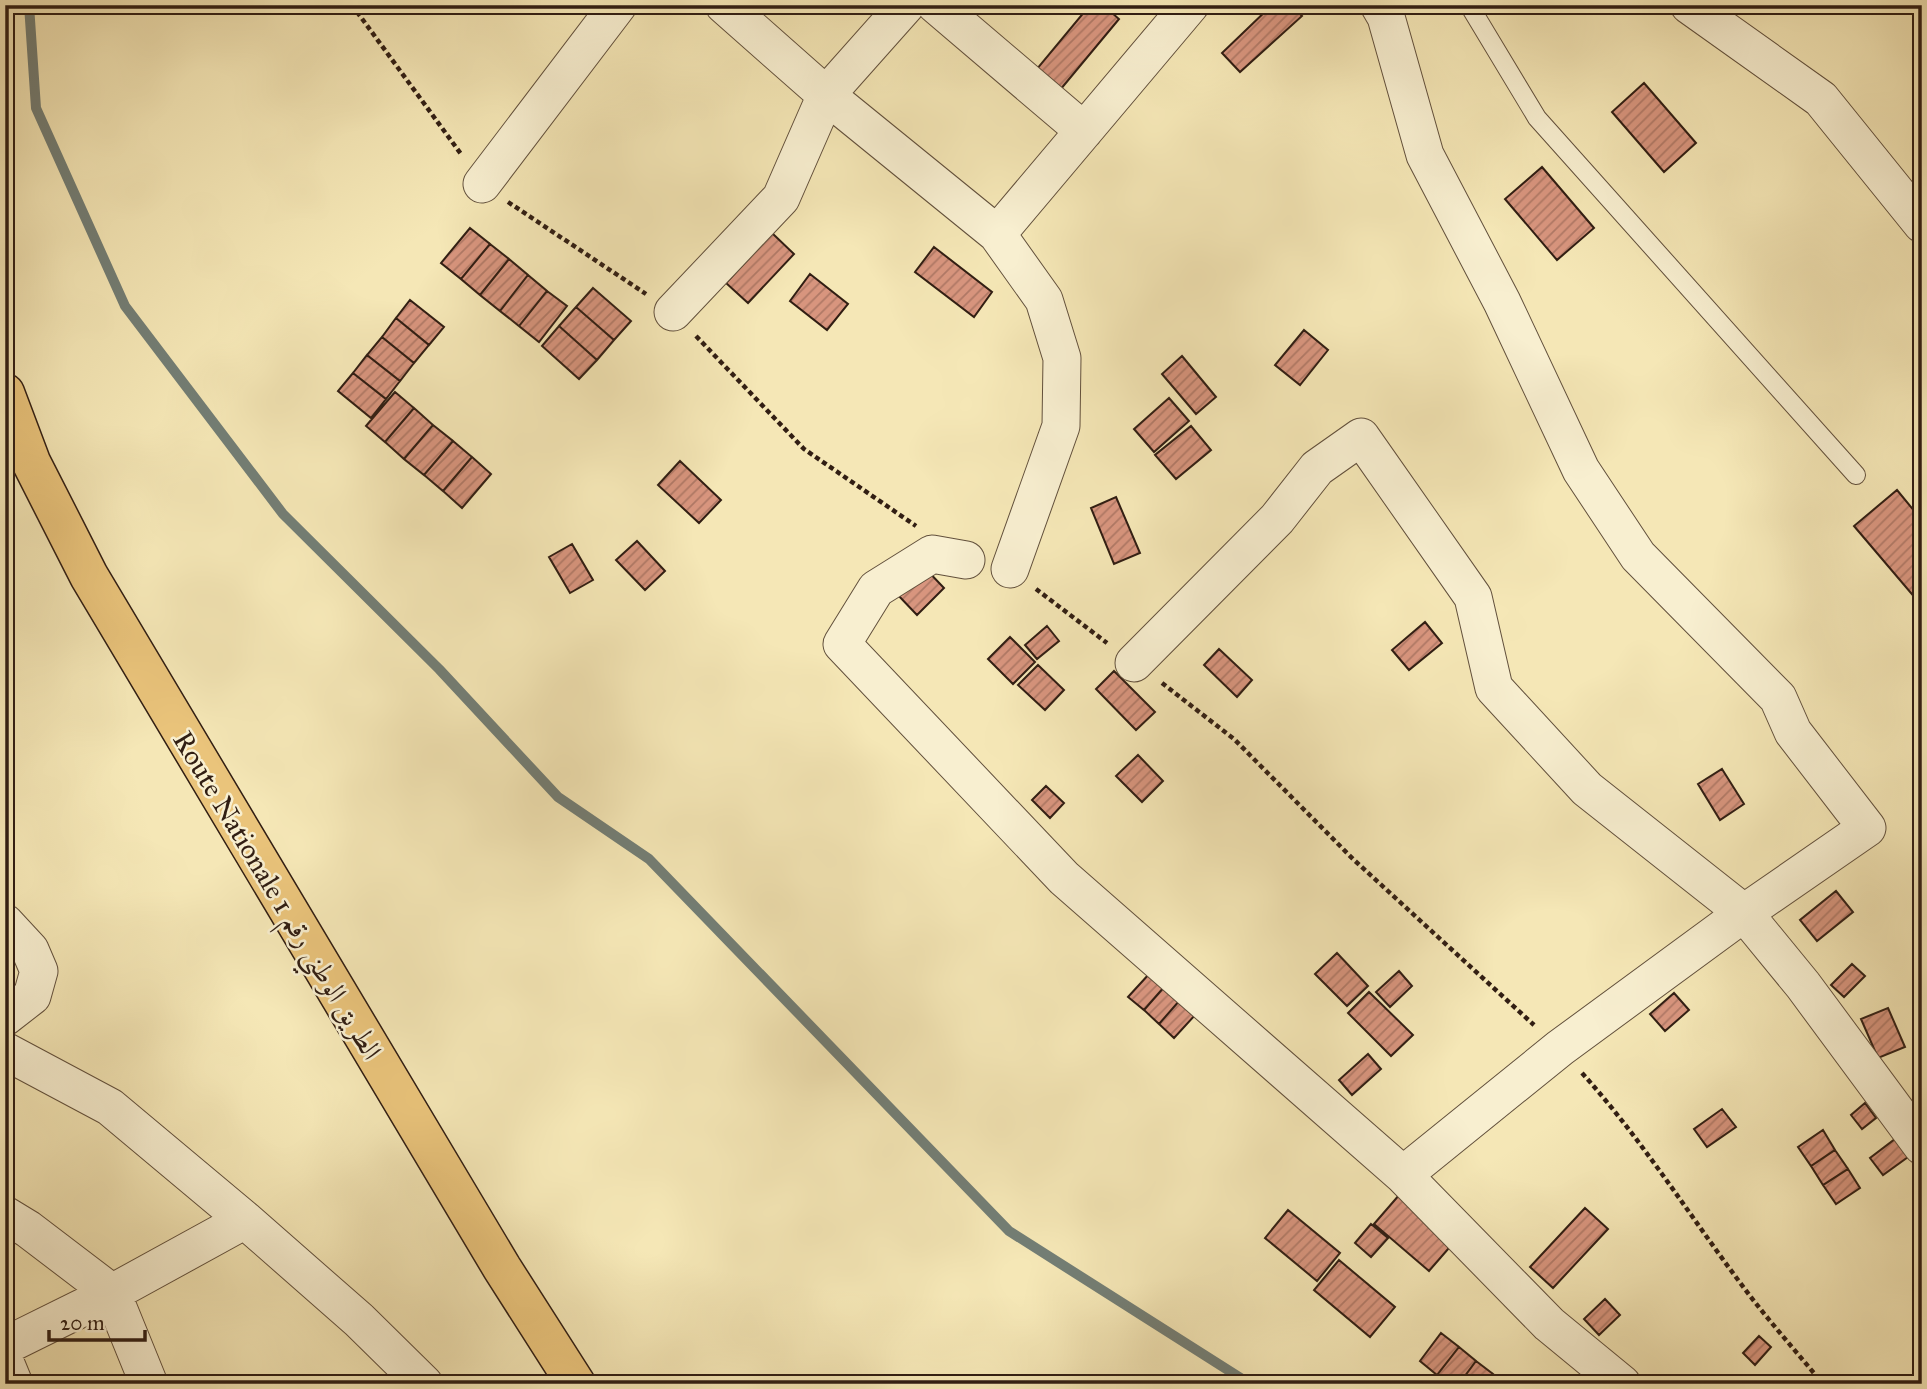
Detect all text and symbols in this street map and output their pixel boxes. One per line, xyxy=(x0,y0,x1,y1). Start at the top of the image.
street label: Route Nationale الطريق الوطني رقم 1 xyxy=(158,725,390,1070)
scale bar xyxy=(49,1298,145,1342)
text: 20 m xyxy=(60,1310,105,1336)

